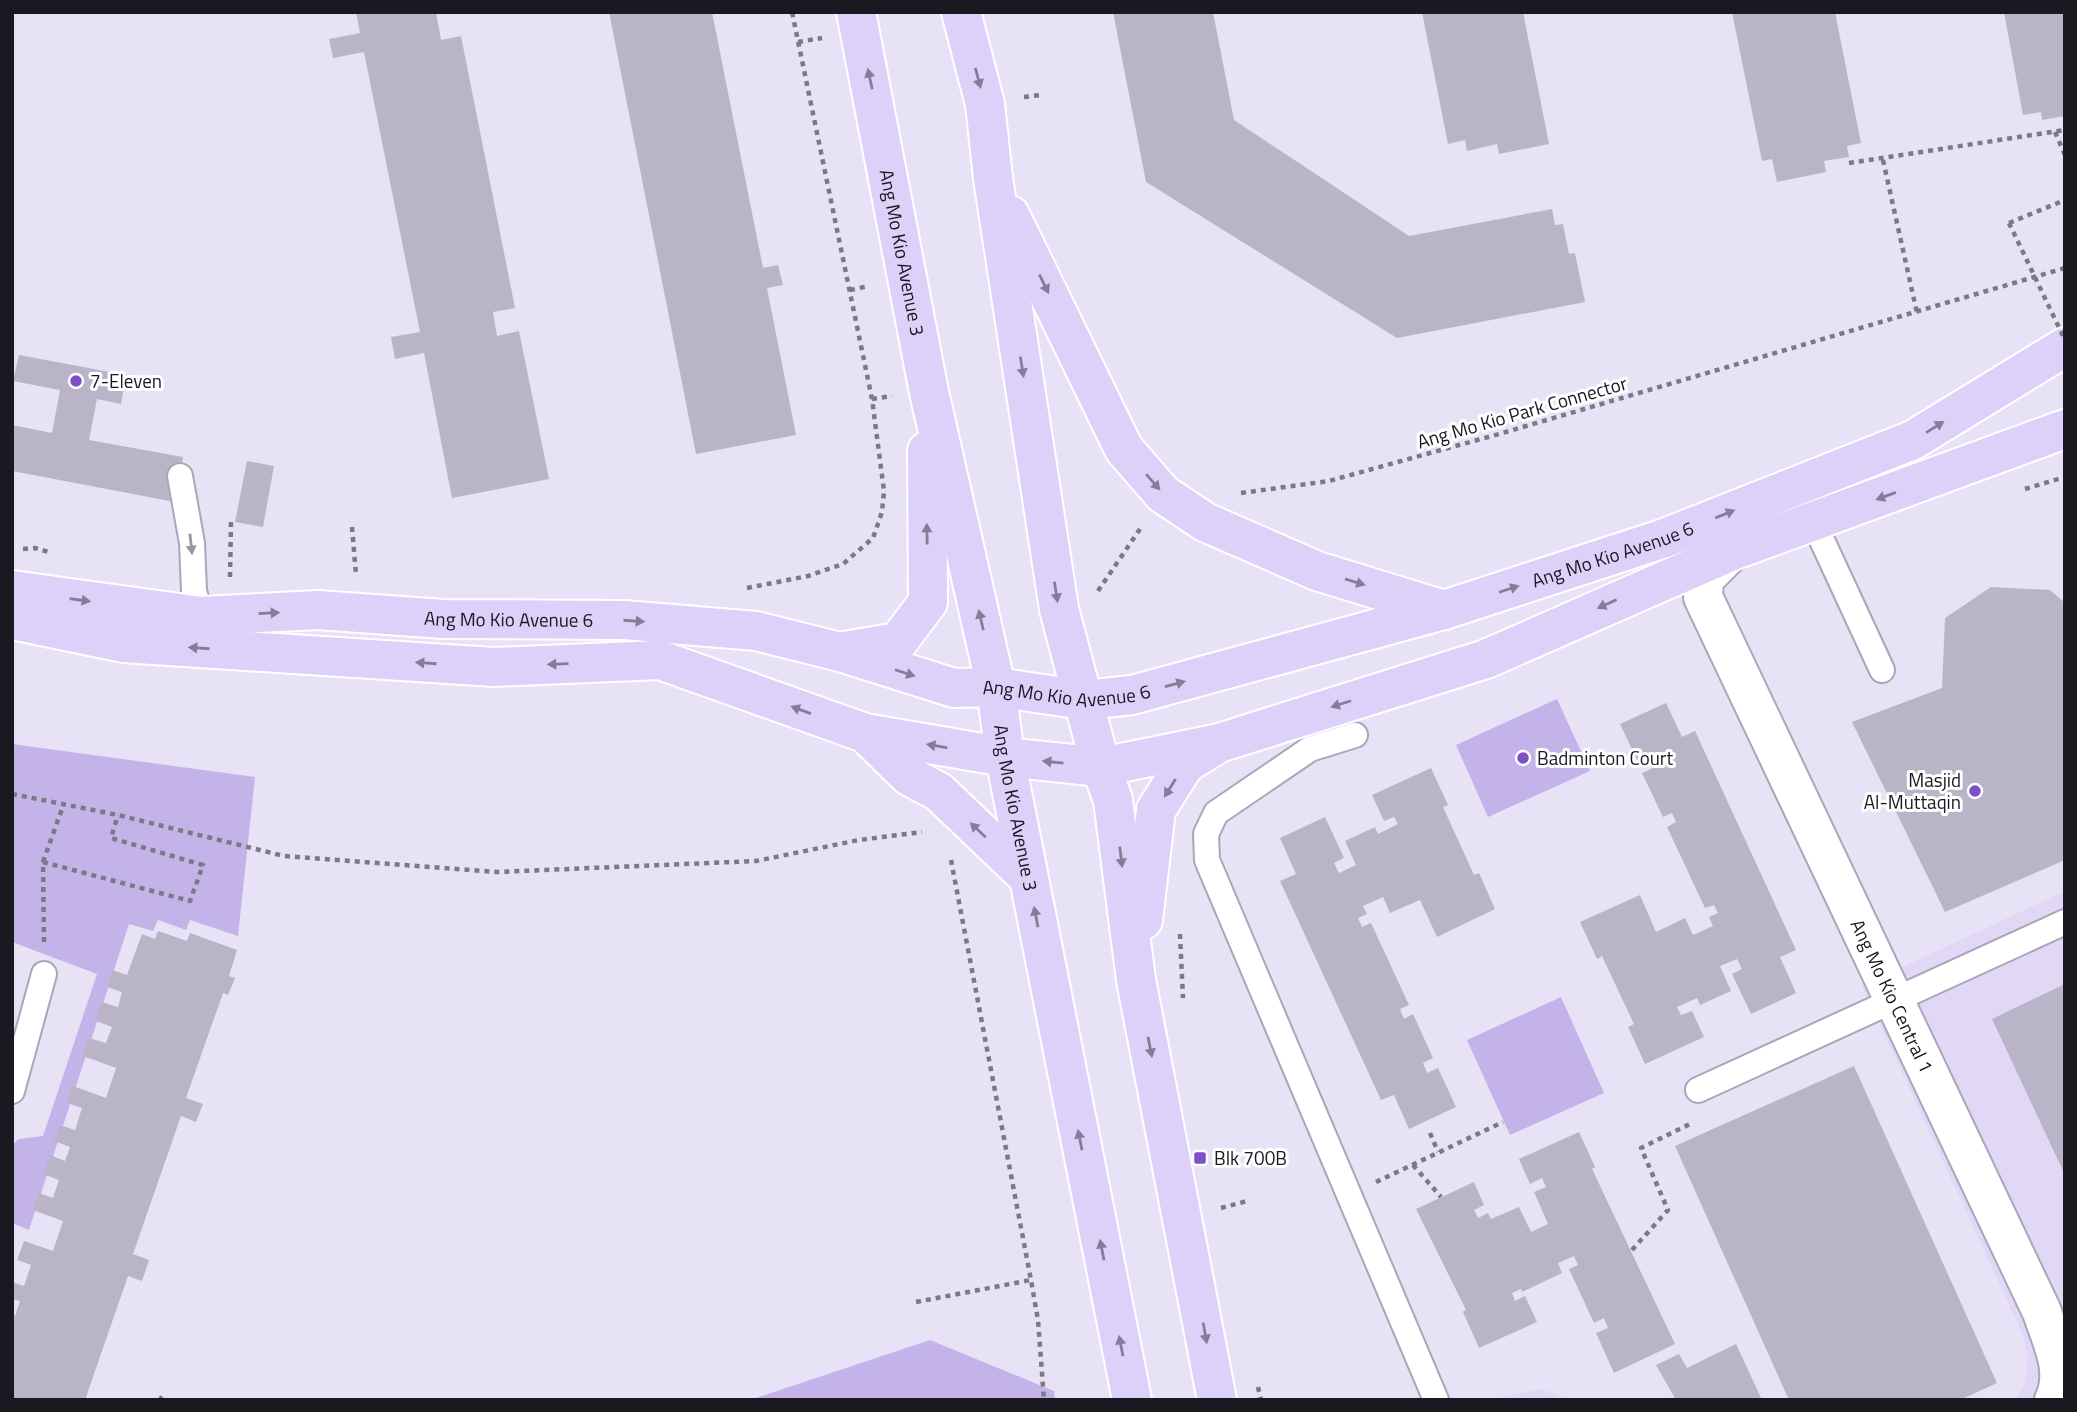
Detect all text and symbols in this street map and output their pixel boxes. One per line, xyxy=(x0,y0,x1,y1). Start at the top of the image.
one-way arrow xyxy=(973,67,984,89)
one-way arrow xyxy=(864,68,875,90)
street label: Ang Mo Kio Avenue 3 xyxy=(873,167,933,338)
one-way arrow xyxy=(1038,274,1049,294)
one-way arrow xyxy=(1017,356,1028,378)
place label: 7-Eleven xyxy=(90,366,162,395)
street label: Ang Mo Kio Park Connector xyxy=(1414,368,1631,455)
marker: 7-Eleven xyxy=(68,373,84,389)
one-way arrow xyxy=(1925,420,1944,433)
one-way arrow xyxy=(1145,473,1161,491)
one-way arrow xyxy=(1876,490,1897,501)
one-way arrow xyxy=(1715,509,1736,520)
street label: Ang Mo Kio Avenue 6 xyxy=(1528,513,1698,595)
one-way arrow xyxy=(921,523,933,545)
one-way arrow xyxy=(186,533,197,555)
one-way arrow xyxy=(1344,578,1365,588)
one-way arrow xyxy=(1051,581,1062,603)
one-way arrow xyxy=(1499,583,1520,594)
one-way arrow xyxy=(69,595,91,606)
one-way arrow xyxy=(1597,599,1618,610)
street label: Ang Mo Kio Avenue 6 xyxy=(423,603,593,634)
one-way arrow xyxy=(259,607,281,618)
one-way arrow xyxy=(975,609,986,631)
one-way arrow xyxy=(623,616,645,627)
one-way arrow xyxy=(188,642,210,653)
one-way arrow xyxy=(415,657,437,668)
one-way arrow xyxy=(546,659,568,670)
one-way arrow xyxy=(894,668,915,678)
street label: Ang Mo Kio Avenue 6 xyxy=(982,672,1154,714)
one-way arrow xyxy=(1164,678,1185,688)
one-way arrow xyxy=(1330,699,1351,710)
one-way arrow xyxy=(791,704,812,715)
street label: Ang Mo Kio Avenue 3 xyxy=(987,723,1046,894)
one-way arrow xyxy=(926,740,948,751)
place label: Badminton Court xyxy=(1537,743,1673,772)
marker: Badminton Court xyxy=(1515,750,1531,766)
one-way arrow xyxy=(1041,756,1063,767)
place label: Masjid Al-Muttaqin xyxy=(1864,765,1961,816)
one-way arrow xyxy=(1163,779,1176,798)
marker: Masjid Al-Muttaqin xyxy=(1967,783,1983,799)
one-way arrow xyxy=(970,823,987,839)
one-way arrow xyxy=(1115,846,1126,868)
one-way arrow xyxy=(1031,906,1042,928)
street label: Ang Mo Kio Central 1 xyxy=(1844,914,1941,1077)
one-way arrow xyxy=(1144,1036,1155,1058)
one-way arrow xyxy=(1074,1129,1085,1151)
place label: Blk 700B xyxy=(1214,1143,1287,1172)
marker: Blk 700B xyxy=(1192,1150,1208,1166)
one-way arrow xyxy=(1096,1239,1107,1261)
one-way arrow xyxy=(1200,1322,1211,1344)
one-way arrow xyxy=(1115,1335,1126,1357)

